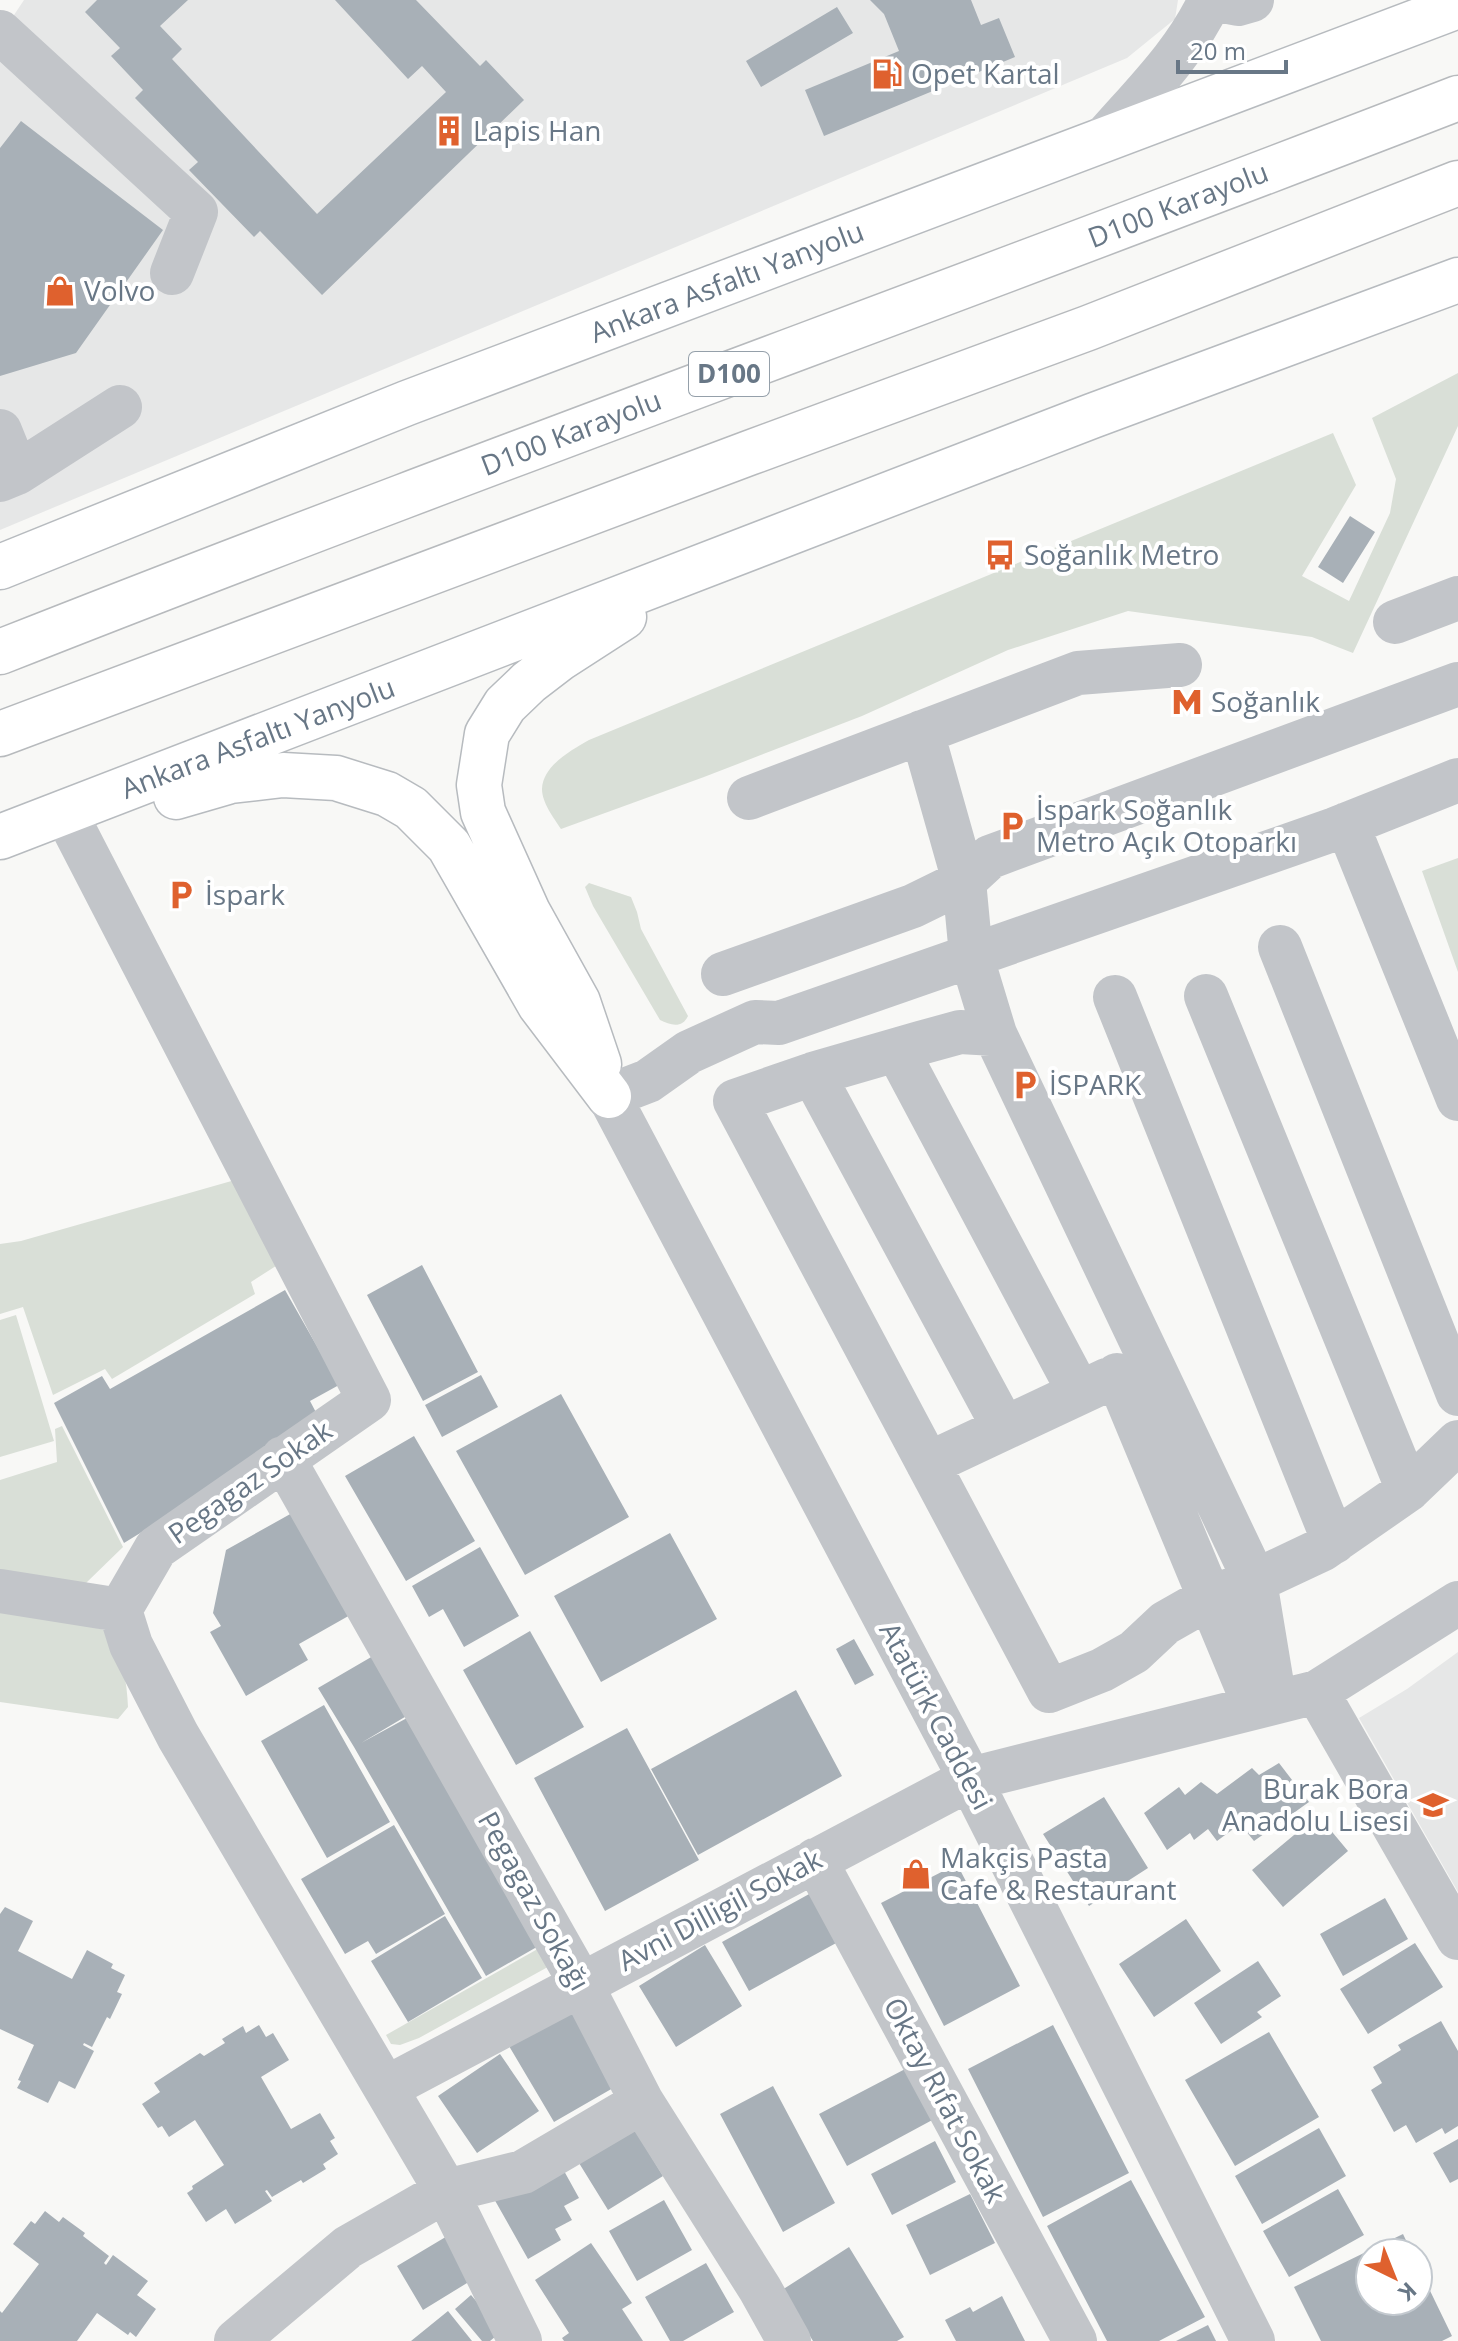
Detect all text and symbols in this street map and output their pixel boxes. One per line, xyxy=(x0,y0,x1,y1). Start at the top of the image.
scale bar xyxy=(1178,24,1286,74)
text: 20 m xyxy=(1190,34,1246,67)
place label: Opet Kartal xyxy=(911,54,1060,92)
fuel station icon: Opet Kartal xyxy=(870,57,904,91)
place label: Lapis Han xyxy=(473,111,601,149)
building icon: Lapis Han xyxy=(432,114,466,148)
street label: D100 Karayolu xyxy=(1082,152,1273,256)
street label: Ankara Asfaltı Yanyolu xyxy=(584,211,869,351)
place label: Volvo xyxy=(84,271,155,309)
shop icon: Volvo xyxy=(43,274,77,308)
road number: D100 xyxy=(689,352,769,396)
street label: D100 Karayolu xyxy=(475,380,666,484)
place label: Soğanlık Metro xyxy=(1024,535,1219,573)
bus stop icon: Soğanlık Metro xyxy=(983,538,1017,572)
street label: Ankara Asfaltı Yanyolu xyxy=(115,667,400,807)
place label: Soğanlık xyxy=(1211,682,1320,720)
metro station icon: Soğanlık xyxy=(1170,685,1204,719)
place label: İspark Soğanlık Metro Açık Otoparkı xyxy=(1036,790,1297,860)
parking icon: İspark Soğanlık Metro Açık Otoparkı xyxy=(995,809,1029,843)
place label: İspark xyxy=(205,875,285,913)
parking icon: İspark xyxy=(164,878,198,912)
place label: İSPARK xyxy=(1049,1065,1142,1103)
parking icon: İSPARK xyxy=(1008,1068,1042,1102)
street label: Pegagaz Sokak xyxy=(160,1410,339,1552)
street label: Atatürk Caddesi xyxy=(871,1615,1002,1816)
place label: Burak Bora Anadolu Lisesi xyxy=(1222,1769,1409,1839)
school or university icon: Burak Bora Anadolu Lisesi xyxy=(1416,1788,1450,1822)
street label: Pegagaz Sokağı xyxy=(470,1804,600,1997)
place label: Makçis Pasta Cafe & Restaurant xyxy=(940,1838,1177,1908)
street label: Avni Dilligil Sokak xyxy=(611,1839,828,1979)
shop icon: Makçis Pasta Cafe & Restaurant xyxy=(899,1857,933,1891)
street label: Oktay Rıfat Sokak xyxy=(876,1990,1016,2209)
north arrow xyxy=(1354,2237,1434,2317)
text: K xyxy=(1392,2276,1424,2309)

